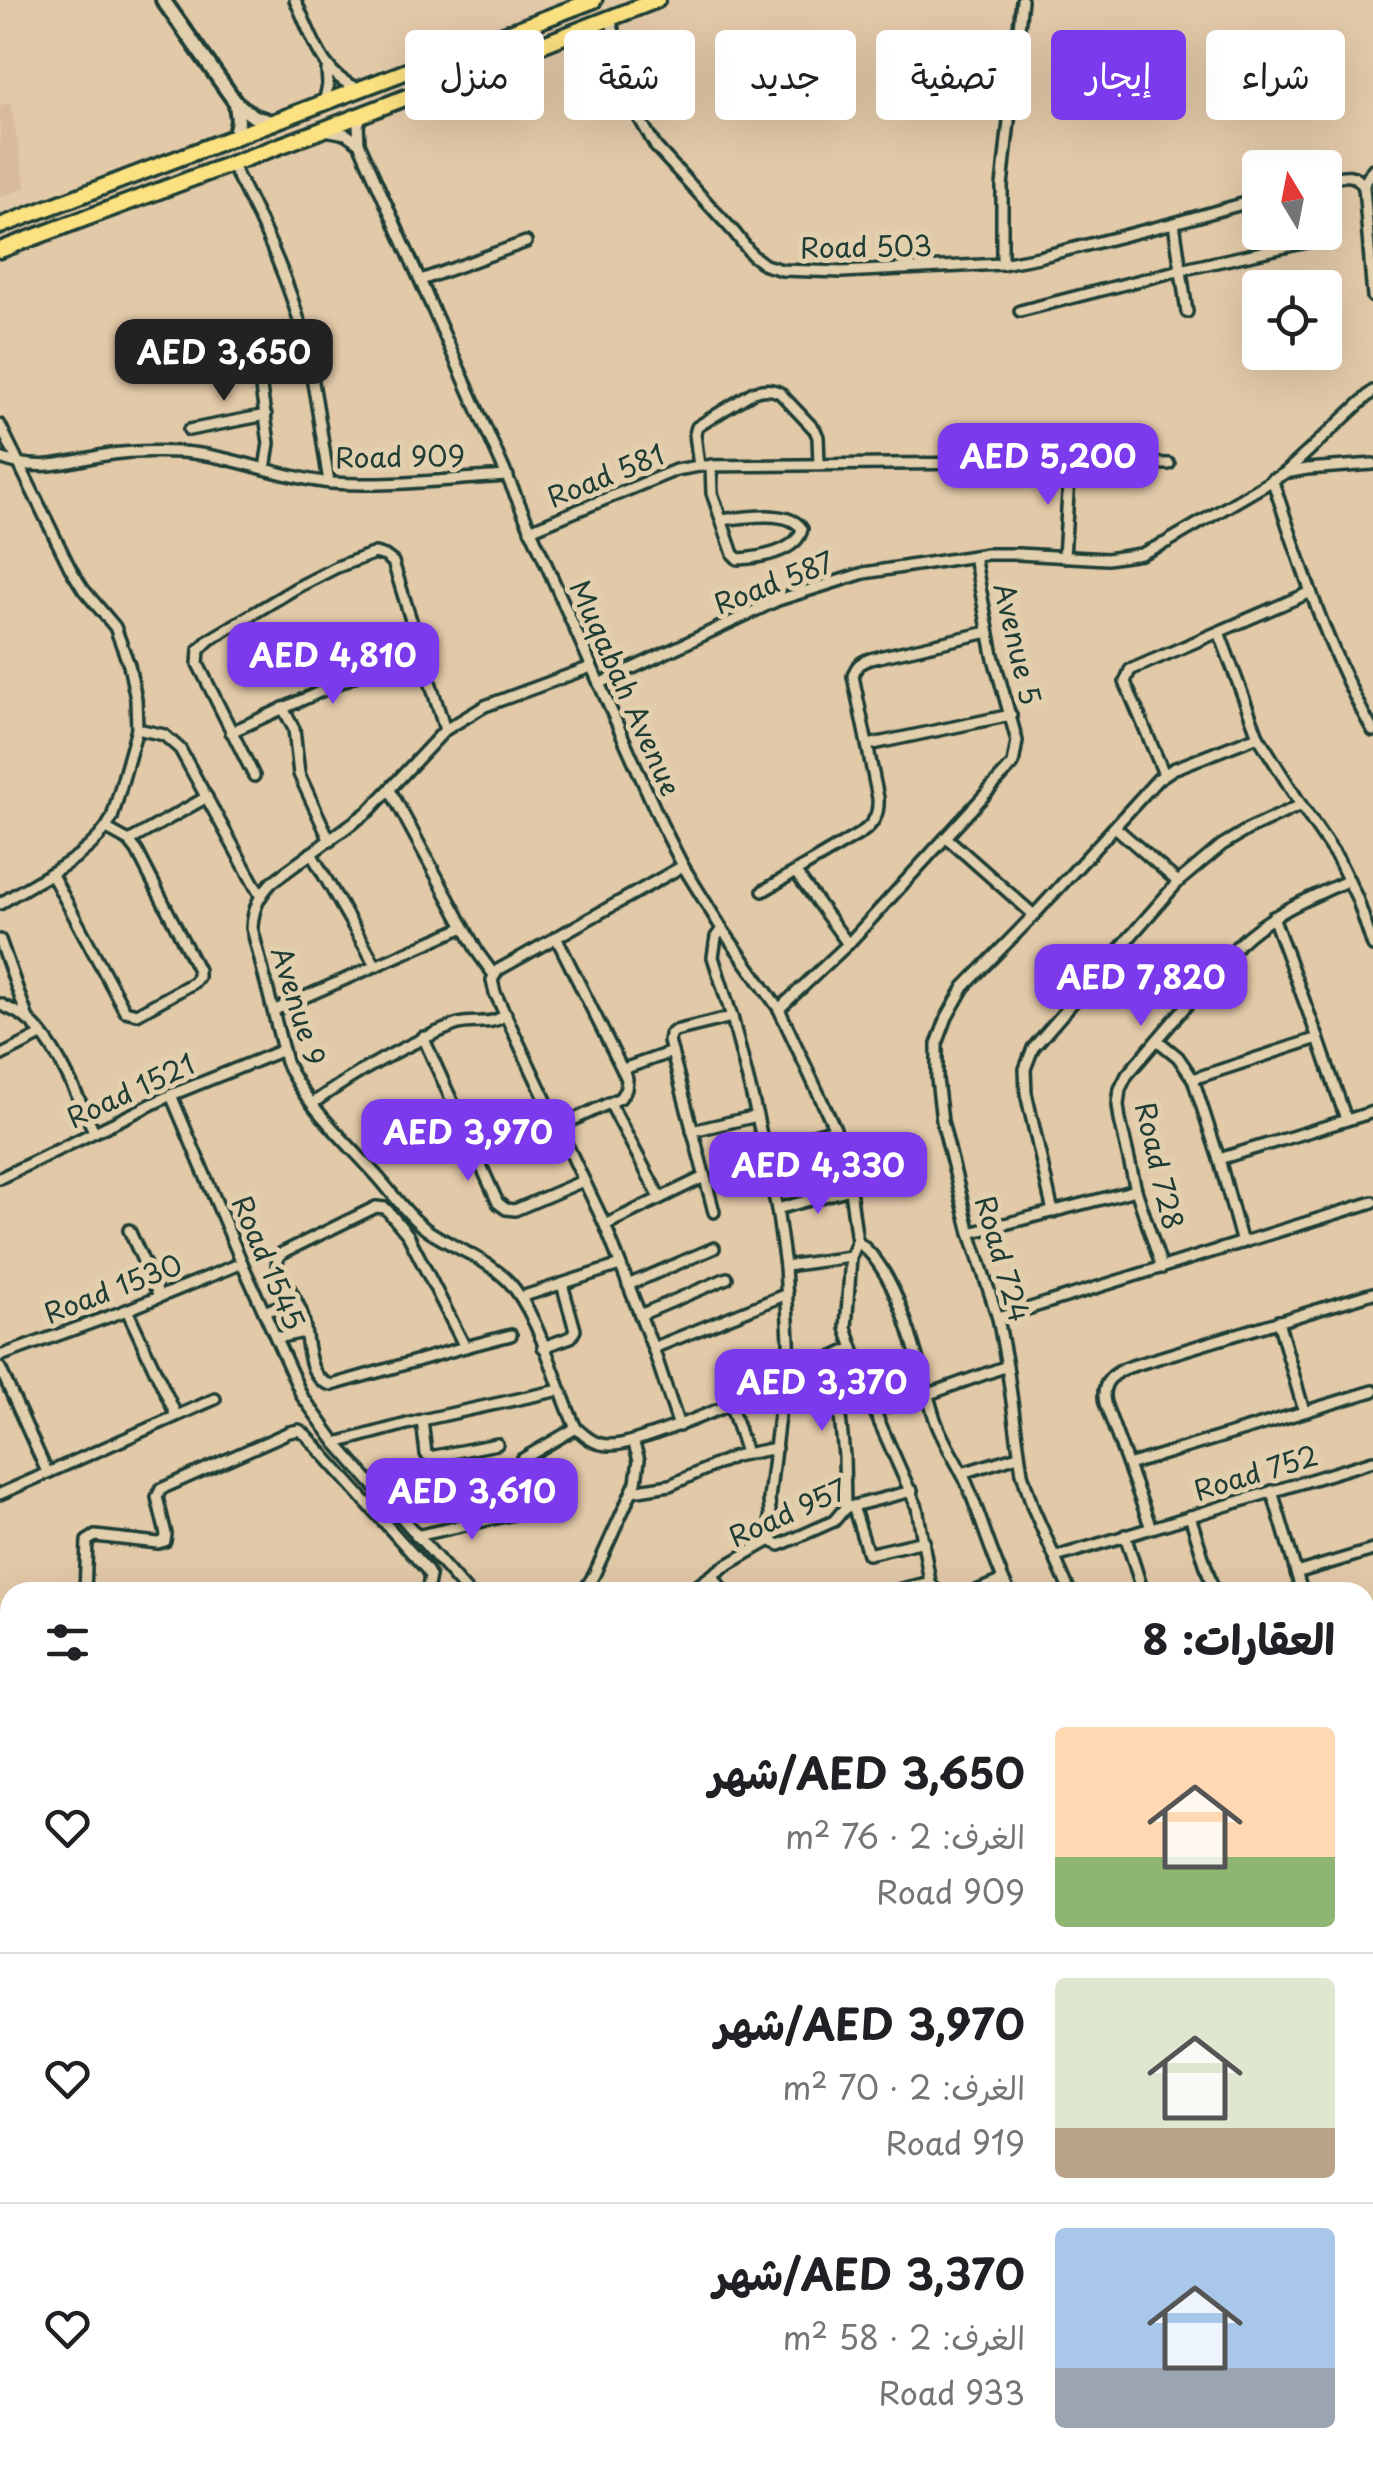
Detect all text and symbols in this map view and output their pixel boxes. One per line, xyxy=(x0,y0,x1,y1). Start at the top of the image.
chip: منزل xyxy=(405,30,544,120)
chip: شقة xyxy=(564,30,695,120)
chip: جديد xyxy=(715,30,856,120)
chip: تصفية xyxy=(876,30,1031,120)
chip: إيجار xyxy=(1051,30,1186,120)
chip: شراء xyxy=(1206,30,1345,120)
north arrow xyxy=(1242,150,1342,250)
map controls xyxy=(1242,150,1342,370)
street label: Road 503 xyxy=(800,223,932,268)
button: locate xyxy=(1242,270,1342,370)
pin: AED 3,650 xyxy=(110,319,338,404)
text: AED 3,650 xyxy=(137,327,311,375)
pin: AED 5,200 xyxy=(934,423,1162,508)
text: AED 5,200 xyxy=(960,431,1136,479)
street label: Road 581 xyxy=(540,432,671,518)
street label: Road 909 xyxy=(335,433,465,478)
street label: Road 587 xyxy=(707,539,840,624)
street label: Muqabah Avenue xyxy=(559,572,693,802)
street label: Avenue 5 xyxy=(984,578,1053,709)
pin: AED 4,810 xyxy=(219,622,447,707)
text: AED 4,810 xyxy=(249,630,417,678)
street label: Avenue 9 xyxy=(261,941,338,1070)
pin: AED 7,820 xyxy=(1027,944,1255,1029)
text: AED 7,820 xyxy=(1056,952,1226,1000)
street label: Road 1521 xyxy=(59,1041,202,1138)
street label: Road 728 xyxy=(1125,1098,1196,1234)
pin: AED 3,970 xyxy=(354,1099,582,1184)
text: AED 3,970 xyxy=(383,1107,553,1155)
pin: AED 4,330 xyxy=(704,1132,932,1217)
text: AED 4,330 xyxy=(731,1140,905,1188)
street label: Road 1545 xyxy=(222,1188,317,1336)
street label: Road 724 xyxy=(965,1190,1042,1327)
street label: Road 1530 xyxy=(37,1242,188,1334)
pin: AED 3,370 xyxy=(708,1349,936,1434)
text: AED 3,370 xyxy=(737,1357,907,1405)
street label: Road 752 xyxy=(1188,1432,1323,1511)
pin: AED 3,610 xyxy=(358,1458,586,1543)
text: AED 3,610 xyxy=(388,1466,556,1514)
street label: Road 957 xyxy=(721,1466,854,1557)
text: العقارات: 8 xyxy=(1142,1606,1335,1669)
icon: filters xyxy=(40,1615,95,1670)
text: AED 3,650/شهر xyxy=(709,1740,1025,1803)
icon: home xyxy=(1135,1767,1255,1887)
icon: heart xyxy=(40,1800,95,1855)
text: الغرف: 2 · 76 m² xyxy=(785,1812,1025,1860)
text: Road 909 xyxy=(876,1867,1025,1915)
text: AED 3,970/شهر xyxy=(715,1991,1025,2054)
icon: home xyxy=(1135,2018,1255,2138)
icon: heart xyxy=(40,2051,95,2106)
text: الغرف: 2 · 70 m² xyxy=(782,2063,1025,2111)
text: Road 919 xyxy=(885,2118,1025,2166)
text: AED 3,370/شهر xyxy=(714,2241,1025,2304)
icon: home xyxy=(1135,2268,1255,2388)
icon: heart xyxy=(40,2301,95,2356)
text: الغرف: 2 · 58 m² xyxy=(783,2313,1025,2361)
text: Road 933 xyxy=(879,2368,1025,2416)

